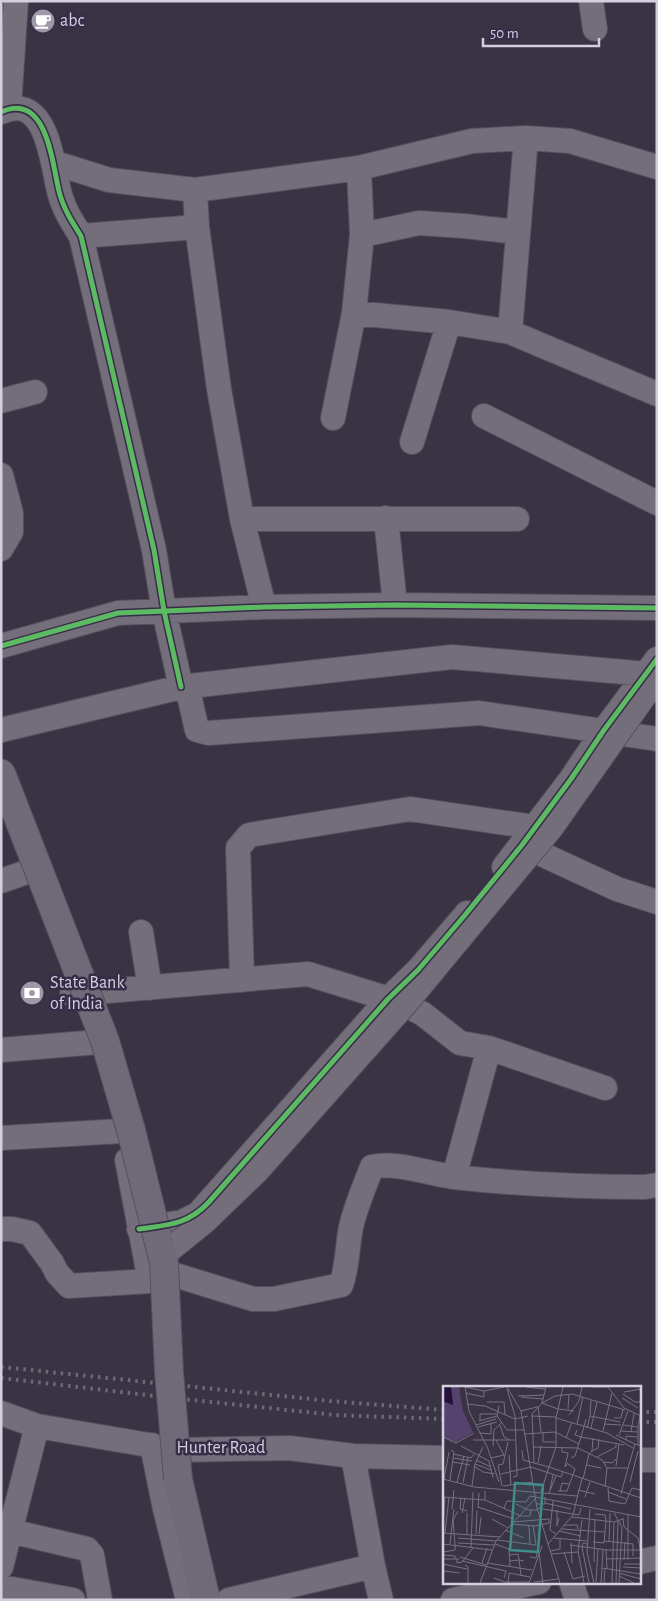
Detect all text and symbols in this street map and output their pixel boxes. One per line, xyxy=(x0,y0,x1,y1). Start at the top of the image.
cafe icon: abc xyxy=(30,8,56,34)
place label: abc xyxy=(60,12,85,30)
scale bar xyxy=(483,15,599,47)
text: 50 m xyxy=(490,26,519,41)
place label: State Bank of India xyxy=(50,974,125,1013)
bank icon: State Bank of India xyxy=(19,980,45,1006)
inset map xyxy=(443,1386,640,1584)
street label: Hunter Road xyxy=(177,1439,265,1457)

